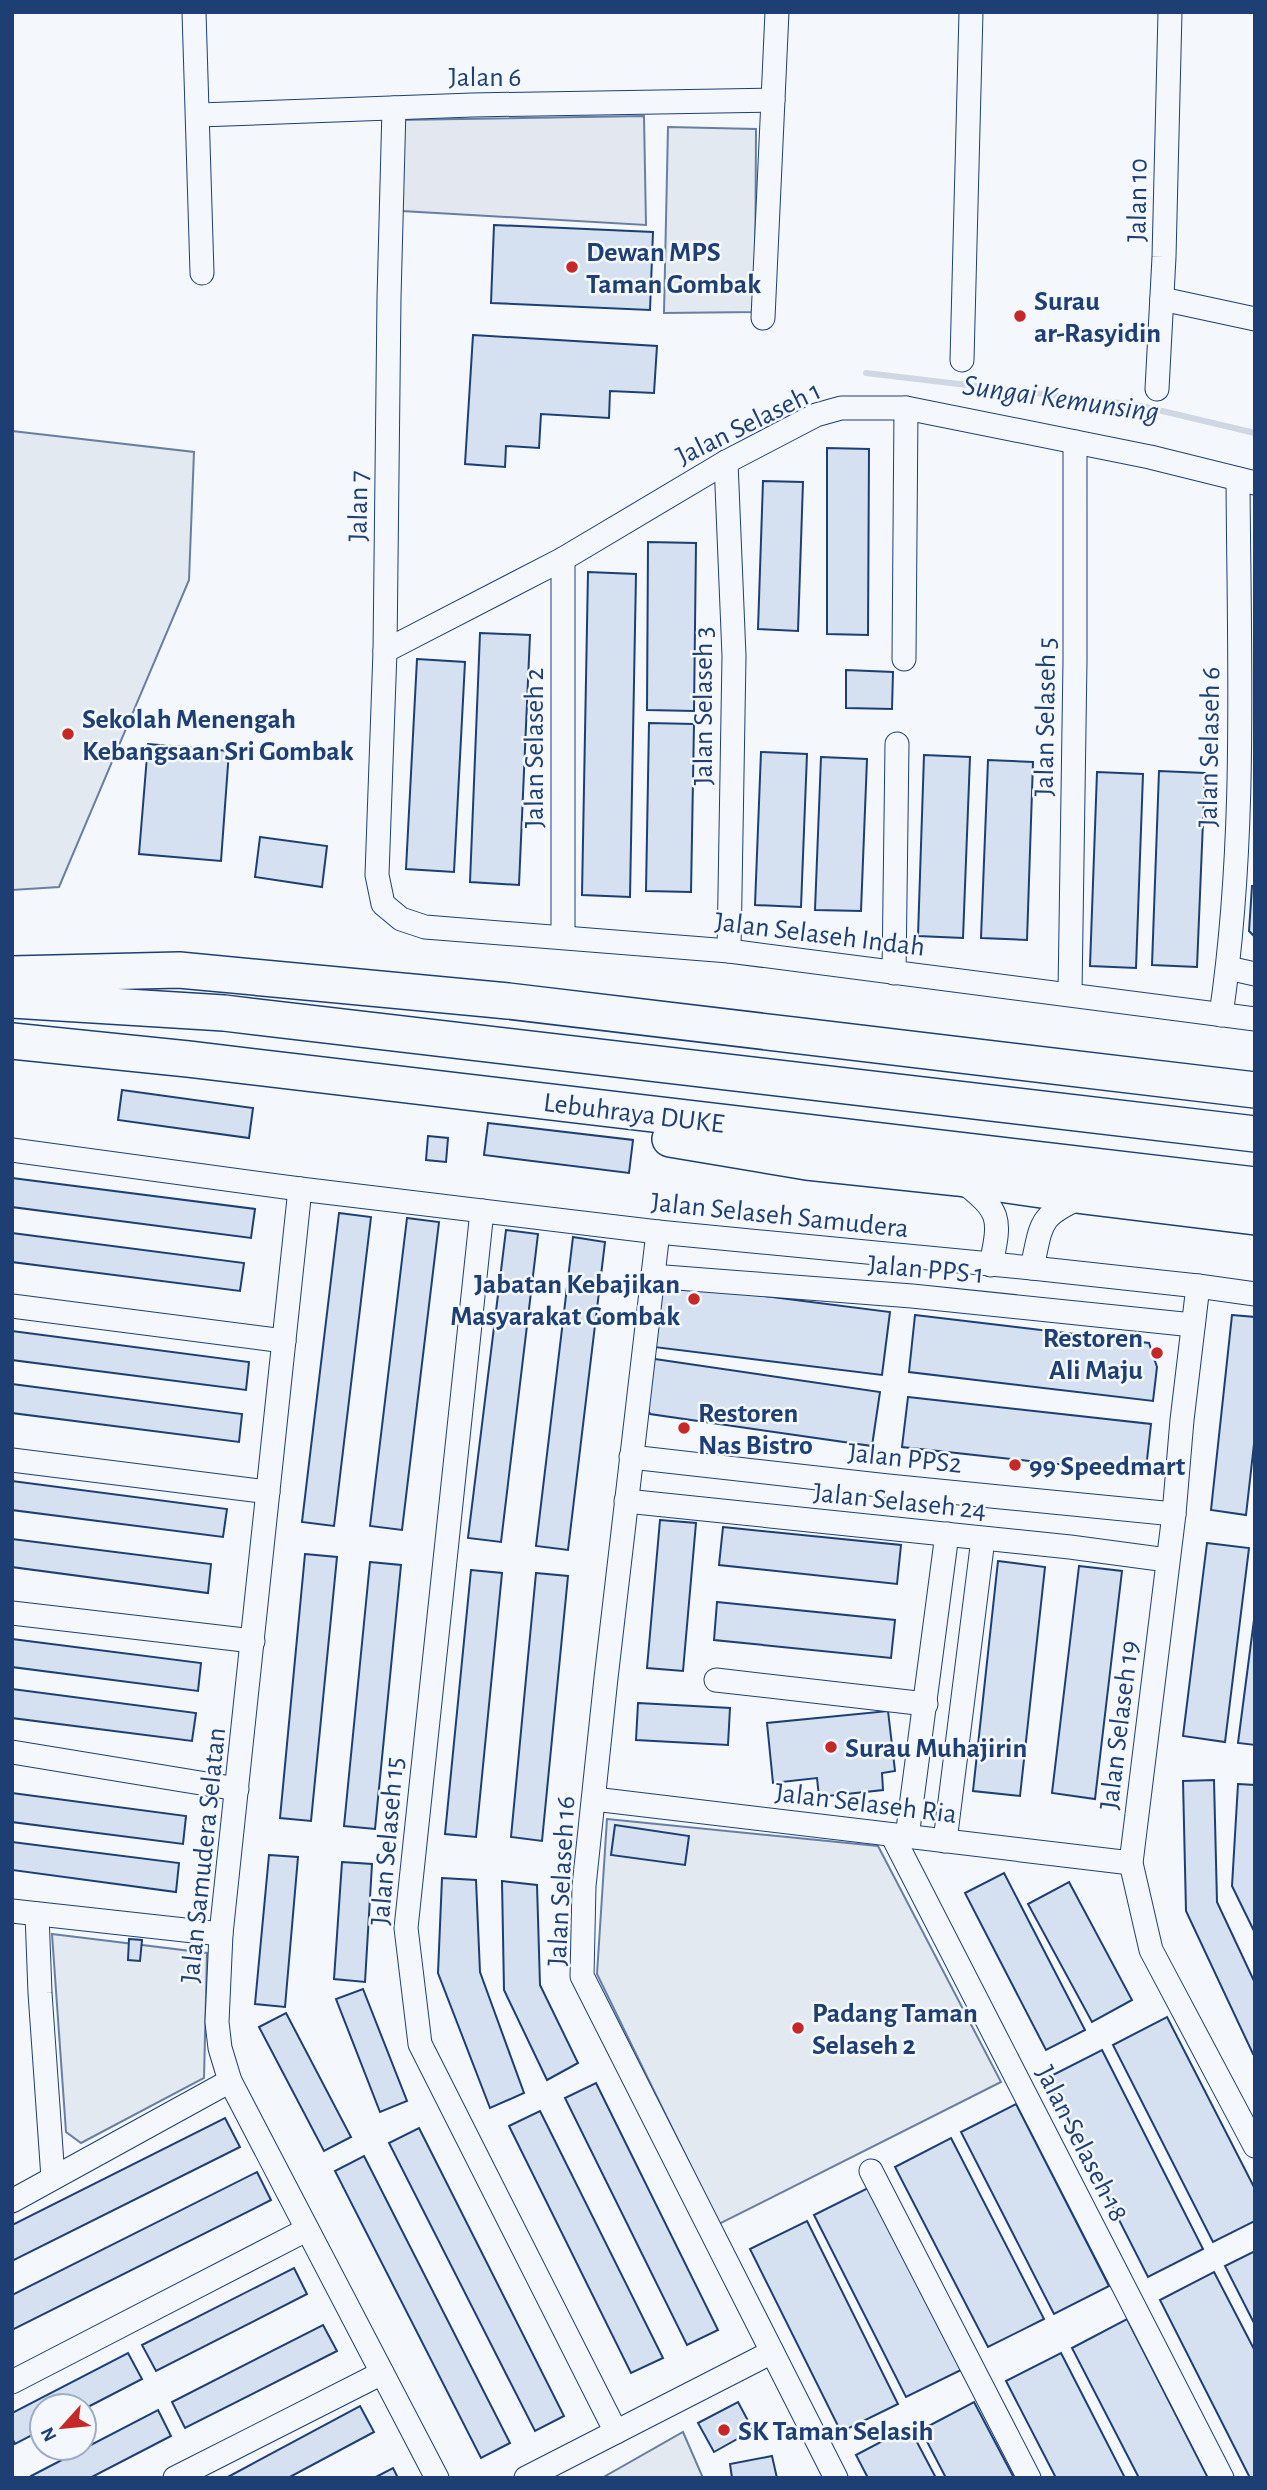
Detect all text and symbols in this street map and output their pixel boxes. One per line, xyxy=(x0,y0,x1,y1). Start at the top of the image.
street label: Jalan 6 xyxy=(449,64,521,92)
street label: Jalan 10 xyxy=(1123,158,1153,242)
place label: Dewan MPS Taman Gombak xyxy=(586,239,761,299)
marker: Dewan MPS Taman Gombak xyxy=(564,259,580,275)
place label: Surau ar-Rasyidin xyxy=(1034,288,1161,348)
marker: Surau ar-Rasyidin xyxy=(1012,308,1028,324)
water label: Sungai Kemunsing xyxy=(961,370,1161,428)
street label: Jalan Selaseh 1 xyxy=(672,377,826,471)
street label: Jalan 7 xyxy=(344,470,374,542)
street label: Jalan Selaseh 3 xyxy=(690,626,718,786)
street label: Jalan Selaseh 5 xyxy=(1031,637,1061,797)
street label: Jalan Selaseh 6 xyxy=(1195,666,1225,828)
street label: Jalan Selaseh 2 xyxy=(521,668,549,828)
place label: Sekolah Menengah Kebangsaan Sri Gombak xyxy=(82,706,354,766)
marker: Sekolah Menengah Kebangsaan Sri Gombak xyxy=(60,726,76,742)
street label: Jalan Selaseh Indah xyxy=(713,908,926,962)
street label: Lebuhraya DUKE xyxy=(542,1089,726,1139)
street label: Jalan Selaseh Samudera xyxy=(650,1189,910,1243)
street label: Jalan PPS 1 xyxy=(867,1251,985,1289)
place label: Jabatan Kebajikan Masyarakat Gombak xyxy=(450,1271,680,1331)
marker: Jabatan Kebajikan Masyarakat Gombak xyxy=(686,1291,702,1307)
place label: Restoren Ali Maju xyxy=(1043,1325,1143,1385)
marker: Restoren Ali Maju xyxy=(1149,1345,1165,1361)
place label: Restoren Nas Bistro xyxy=(698,1400,813,1460)
marker: Restoren Nas Bistro xyxy=(676,1420,692,1436)
street label: Jalan PPS2 xyxy=(846,1439,963,1479)
place label: 99 Speedmart xyxy=(1029,1453,1186,1481)
marker: 99 Speedmart xyxy=(1007,1457,1023,1473)
street label: Jalan Selaseh 24 xyxy=(812,1479,988,1525)
street label: Jalan Selaseh 19 xyxy=(1096,1639,1144,1811)
street label: Jalan Samudera Selatan xyxy=(177,1726,231,1984)
place label: Surau Muhajirin xyxy=(845,1735,1027,1763)
marker: Surau Muhajirin xyxy=(823,1739,839,1755)
street label: Jalan Selaseh 15 xyxy=(367,1756,409,1927)
street label: Jalan Selaseh Ria xyxy=(773,1779,958,1829)
street label: Jalan Selaseh 16 xyxy=(544,1795,580,1967)
place label: Padang Taman Selaseh 2 xyxy=(812,2000,978,2060)
marker: Padang Taman Selaseh 2 xyxy=(790,2020,806,2036)
street label: Jalan Selaseh 18 xyxy=(1030,2062,1132,2226)
north arrow xyxy=(28,2392,98,2462)
place label: SK Taman Selasih xyxy=(738,2418,934,2446)
marker: SK Taman Selasih xyxy=(716,2422,732,2438)
text: N xyxy=(38,2424,61,2444)

